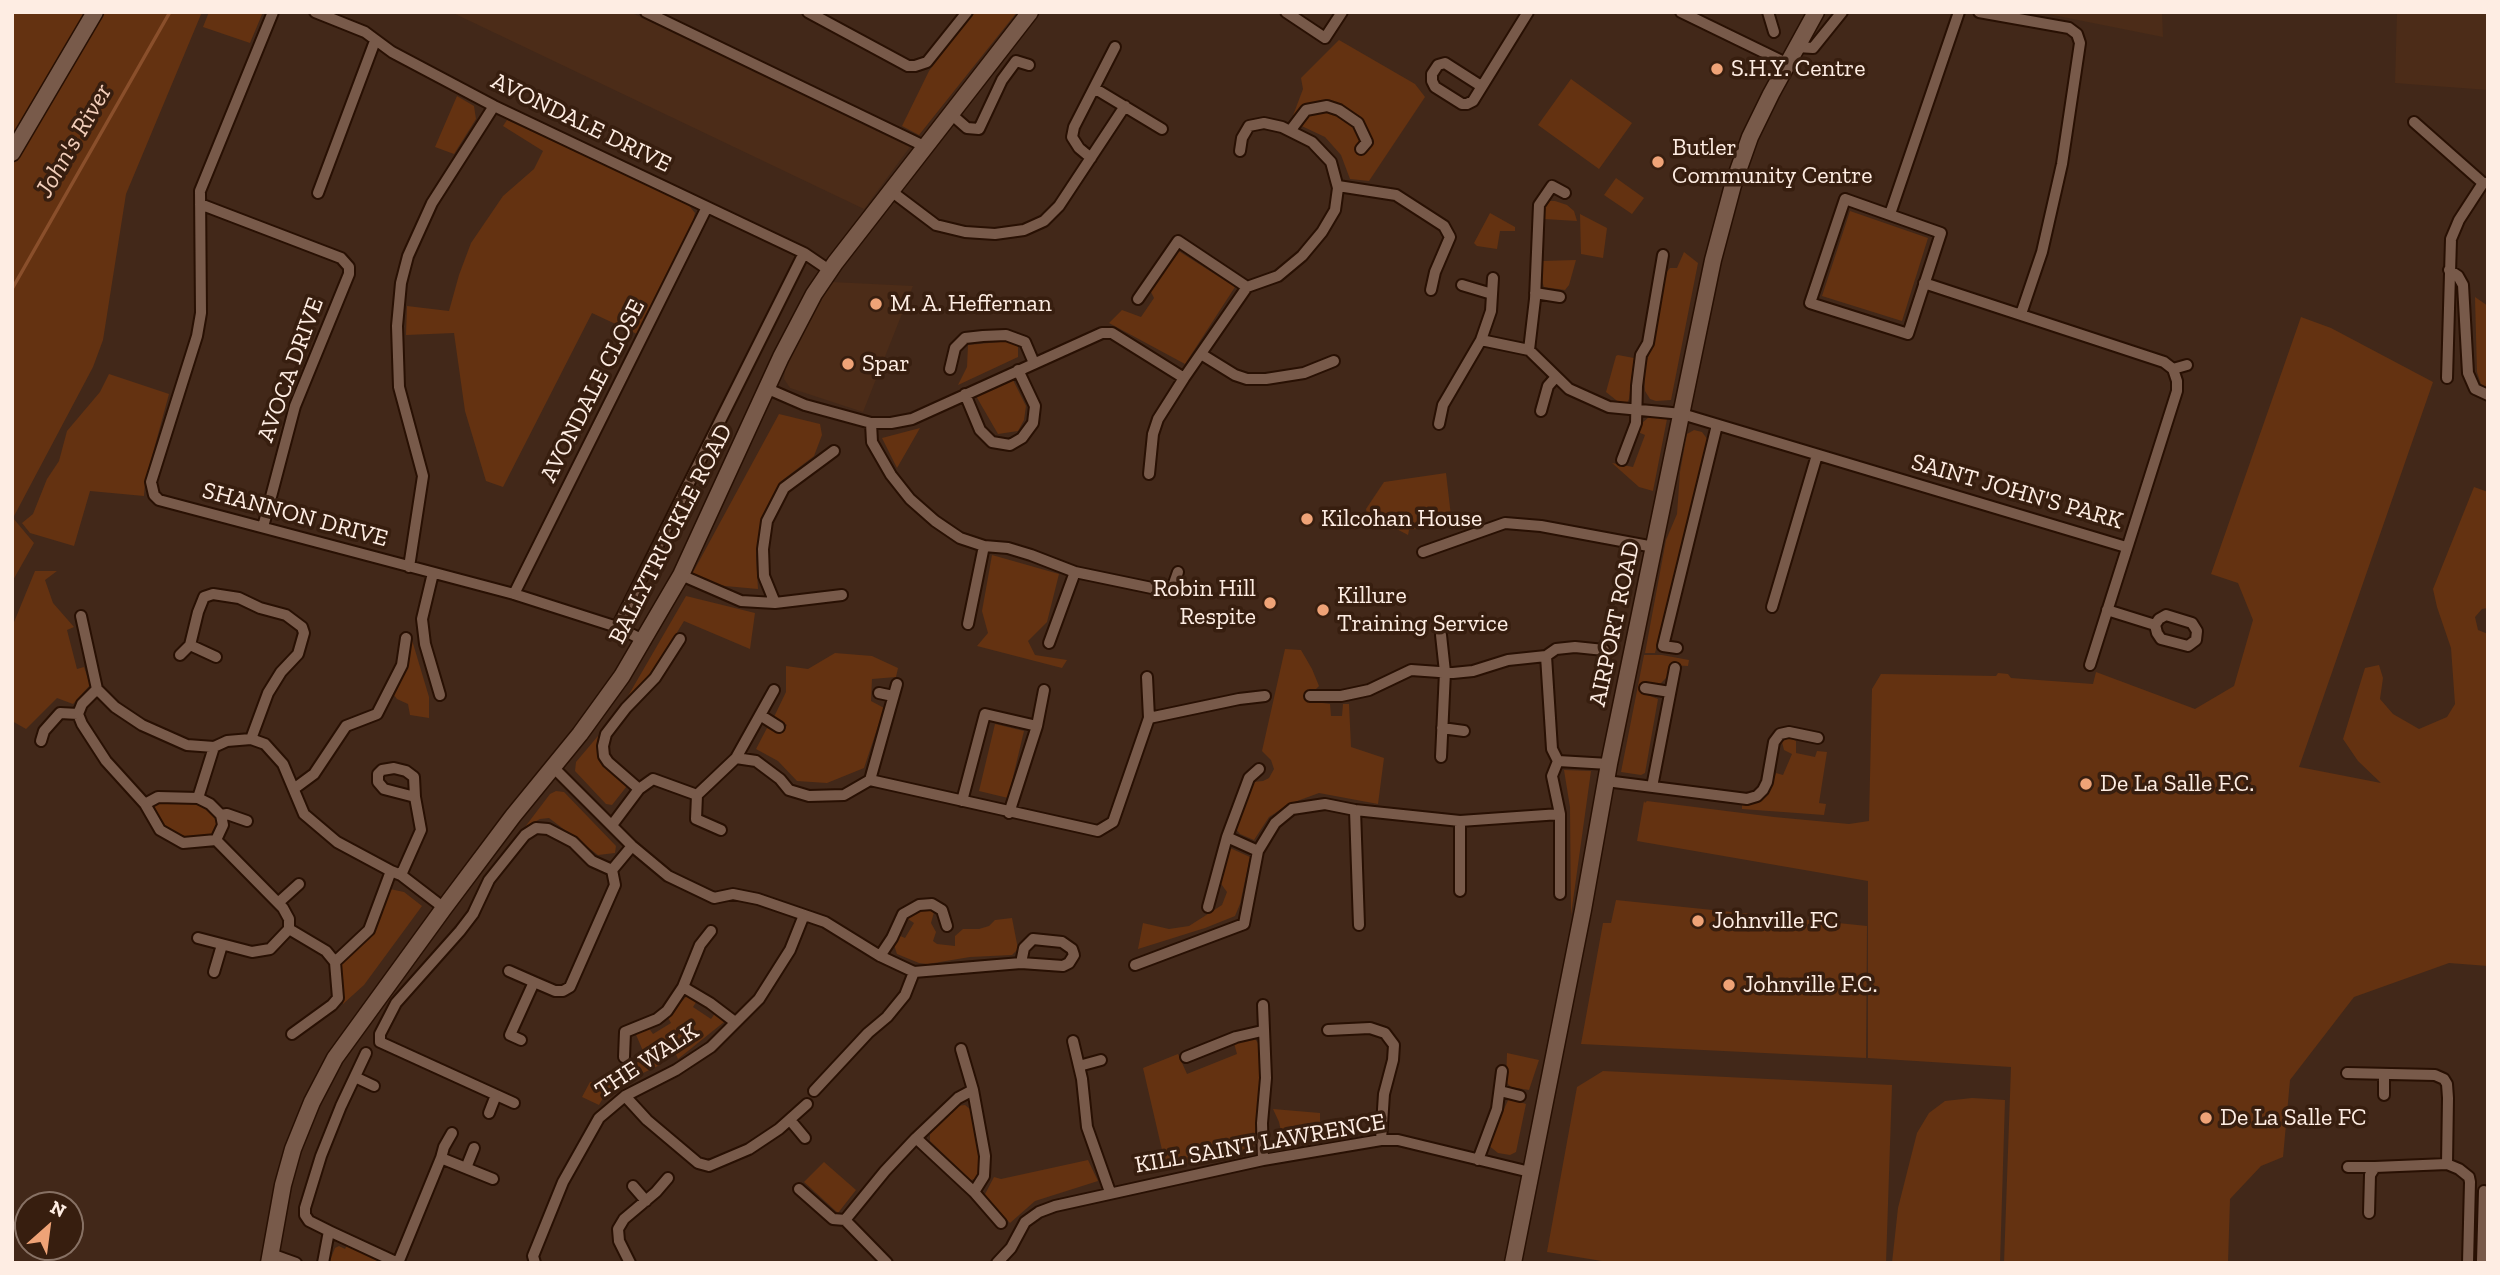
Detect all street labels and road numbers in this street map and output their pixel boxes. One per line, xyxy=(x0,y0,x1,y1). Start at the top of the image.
street label: AVONDALE DRIVE xyxy=(486,67,676,179)
street label: AVOCA DRIVE xyxy=(252,294,330,446)
street label: AVONDALE CLOSE xyxy=(535,295,651,487)
street label: BALLYTRUCKLE ROAD xyxy=(603,419,739,649)
street label: SAINT JOHN'S PARK xyxy=(1908,448,2126,536)
street label: SHANNON DRIVE xyxy=(199,476,391,554)
street label: AIRPORT ROAD xyxy=(1583,539,1647,709)
street label: THE WALK xyxy=(590,1017,704,1105)
street label: KILL SAINT LAWRENCE xyxy=(1132,1108,1388,1180)

